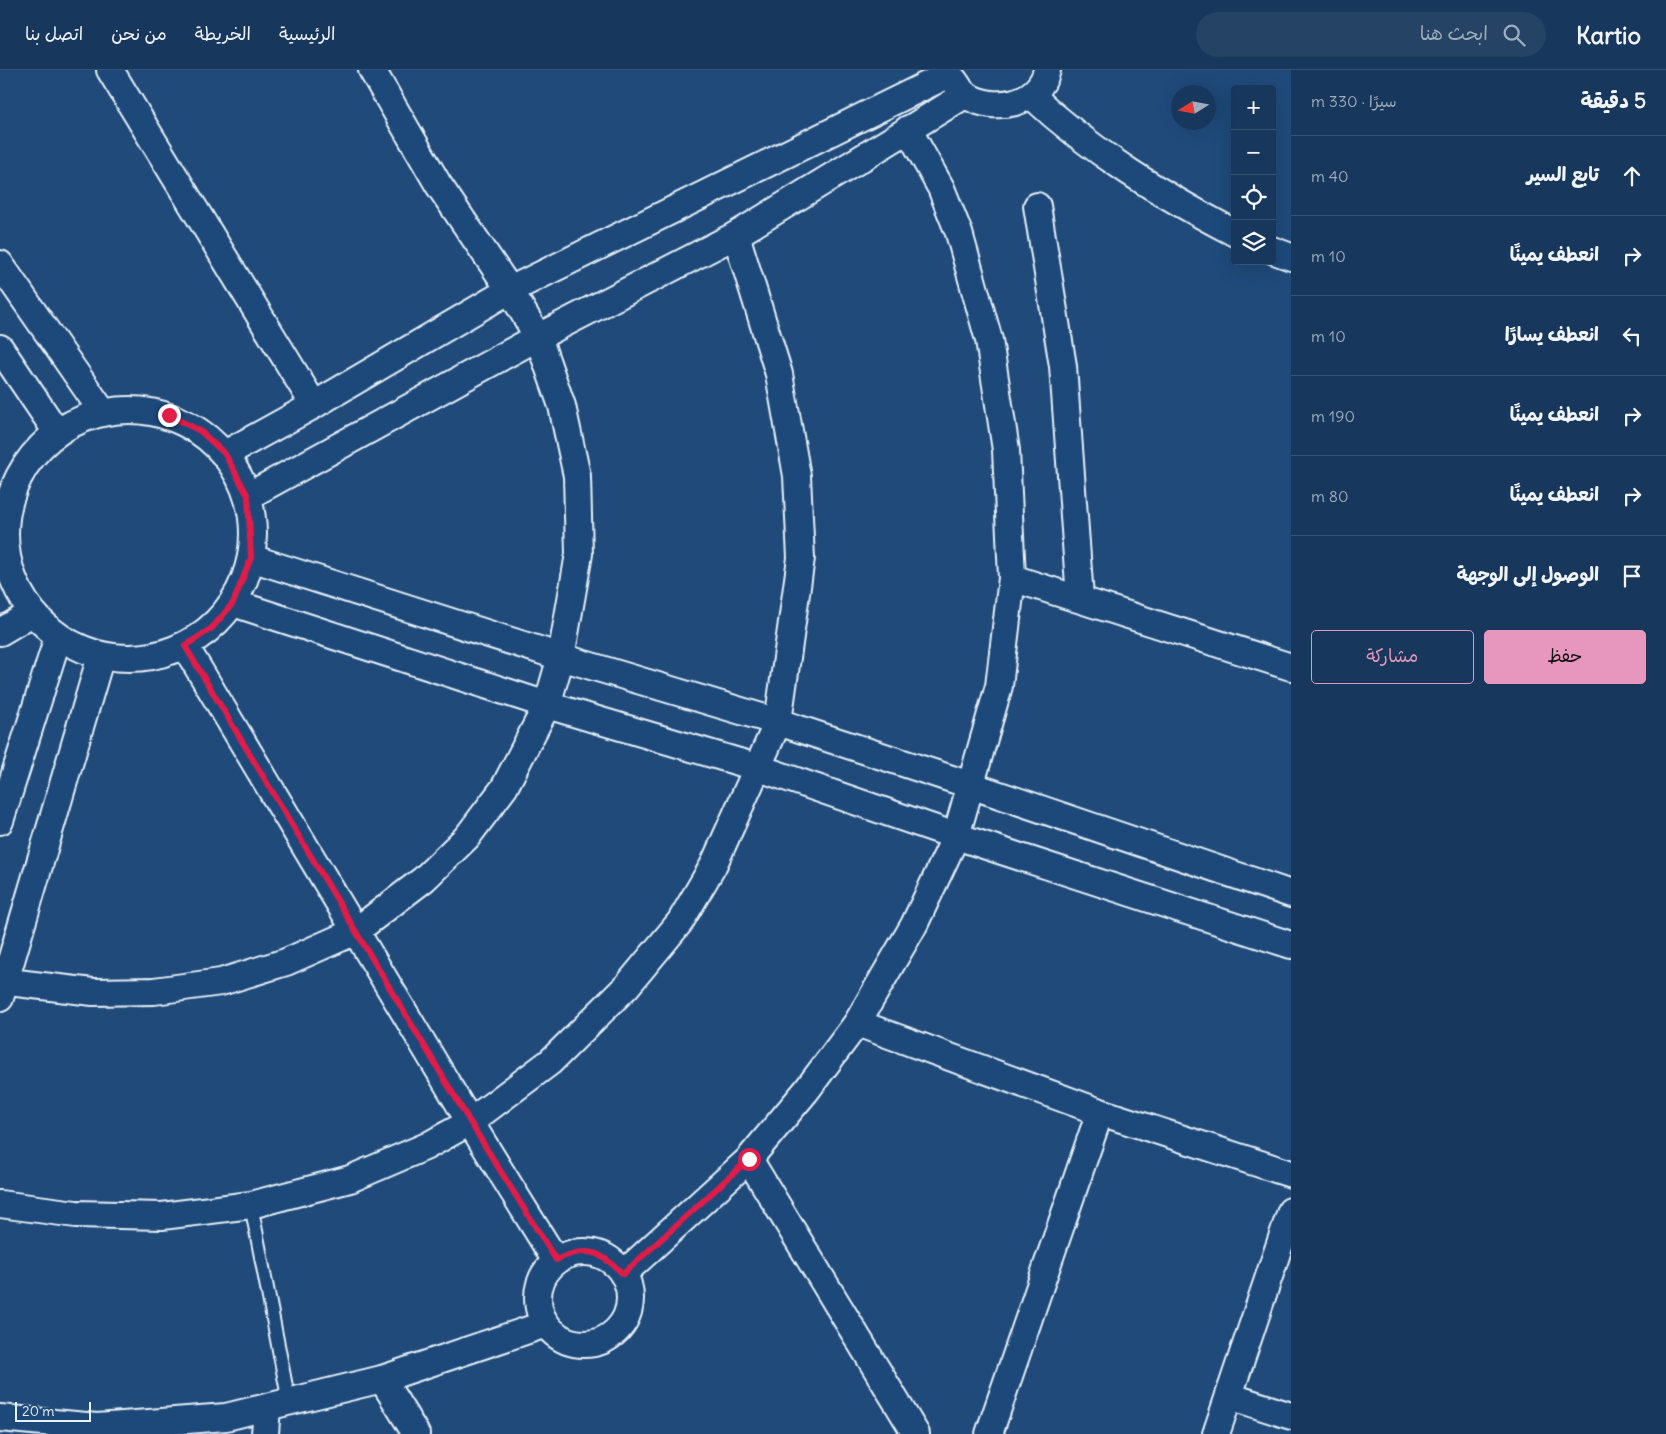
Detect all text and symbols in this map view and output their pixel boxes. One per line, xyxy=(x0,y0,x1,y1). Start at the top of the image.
search box xyxy=(1196,12,1546,57)
text: Kartio xyxy=(1576,20,1641,50)
text: ابحث هنا xyxy=(1420,21,1488,45)
icon: search xyxy=(1500,21,1528,49)
text: اتصل بنا xyxy=(25,22,83,45)
text: من نحن xyxy=(111,22,167,45)
text: الخريطة xyxy=(195,22,251,45)
text: الرئيسية xyxy=(279,22,336,45)
north arrow xyxy=(1171,85,1216,130)
map controls xyxy=(1231,85,1276,265)
button: + xyxy=(1231,85,1276,130)
text: 5 دقيقة xyxy=(1580,87,1646,114)
text: سيرًا · 330 m xyxy=(1311,91,1397,111)
button: − xyxy=(1231,130,1276,175)
text: تابع السير xyxy=(1527,162,1599,186)
icon: ahead xyxy=(1618,162,1646,190)
text: 40 m xyxy=(1311,166,1349,186)
button: locate xyxy=(1231,175,1276,220)
button: layers xyxy=(1231,220,1276,265)
text: انعطف يمينًا xyxy=(1510,242,1599,266)
icon: right xyxy=(1618,242,1646,270)
text: 10 m xyxy=(1311,246,1346,266)
text: انعطف يسارًا xyxy=(1505,322,1599,346)
icon: left xyxy=(1618,322,1646,350)
text: 10 m xyxy=(1311,326,1346,346)
text: انعطف يمينًا xyxy=(1510,402,1599,426)
icon: right xyxy=(1618,402,1646,430)
route end xyxy=(158,404,181,427)
text: 190 m xyxy=(1311,406,1355,426)
text: انعطف يمينًا xyxy=(1510,482,1599,506)
icon: right xyxy=(1618,482,1646,510)
text: 80 m xyxy=(1311,486,1349,506)
text: الوصول إلى الوجهة xyxy=(1456,562,1599,586)
icon: arrive xyxy=(1618,562,1646,590)
button: مشاركة xyxy=(1311,630,1474,684)
button: حفظ xyxy=(1484,630,1646,684)
route start xyxy=(738,1148,761,1171)
scale bar xyxy=(15,1399,91,1422)
text: 20 m xyxy=(22,1402,55,1420)

